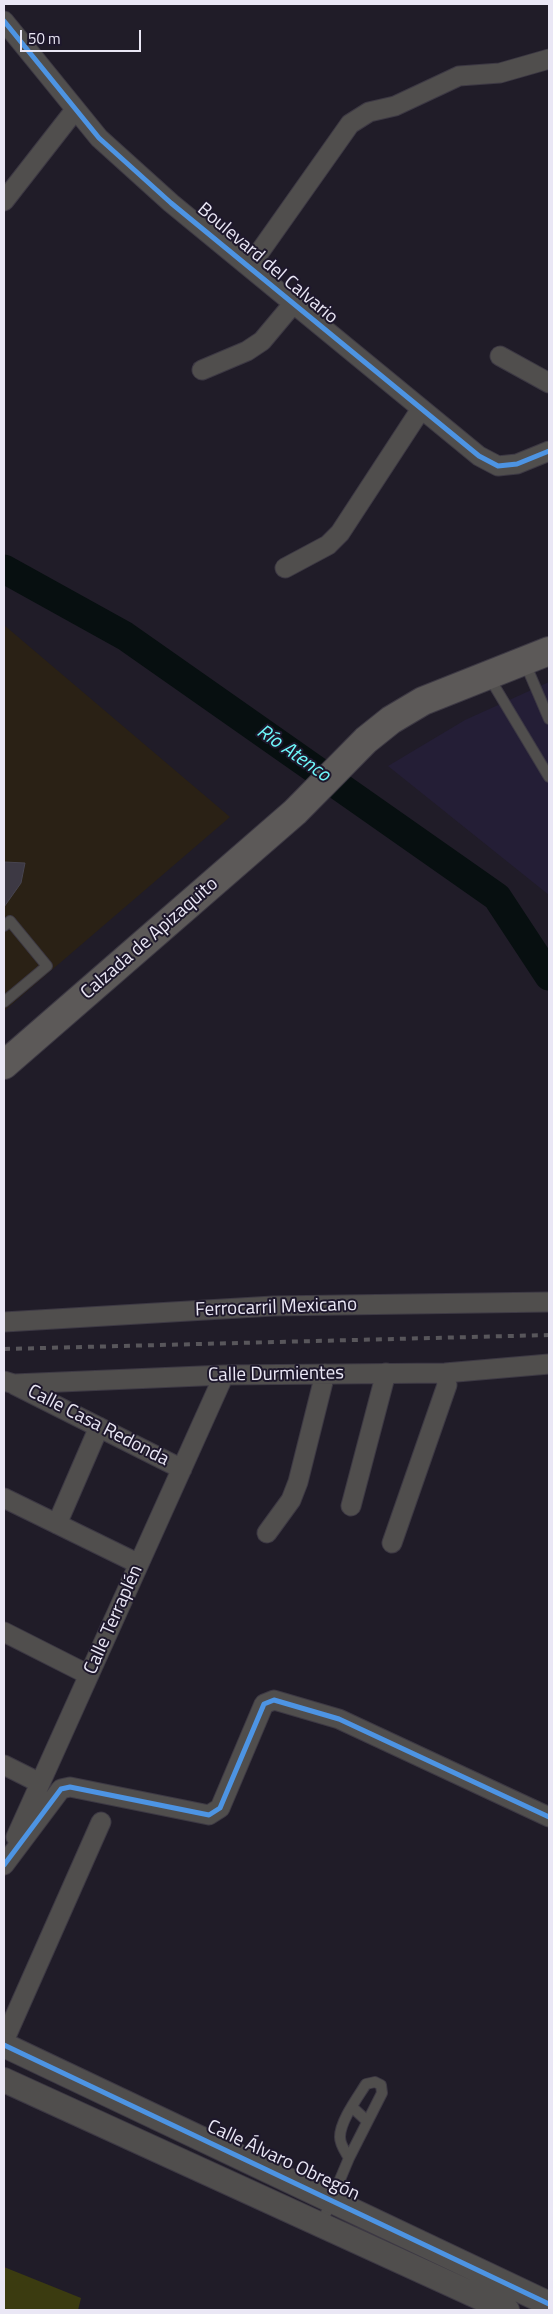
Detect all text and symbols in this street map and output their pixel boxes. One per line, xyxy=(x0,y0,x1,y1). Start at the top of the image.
scale bar xyxy=(22,20,144,52)
text: 50 m xyxy=(28,27,61,50)
street label: Boulevard del Calvario xyxy=(192,199,342,329)
water label: Río Atenco xyxy=(252,720,334,788)
street label: Calzada de Apizaquito xyxy=(77,873,223,1005)
street label: Ferrocarril Mexicano xyxy=(195,1294,357,1322)
street label: Calle Durmientes xyxy=(208,1362,344,1388)
street label: Calle Casa Redonda xyxy=(23,1380,173,1472)
street label: Calle Terraplén xyxy=(80,1562,148,1678)
street label: Calle Álvaro Obregón xyxy=(203,2116,363,2206)

